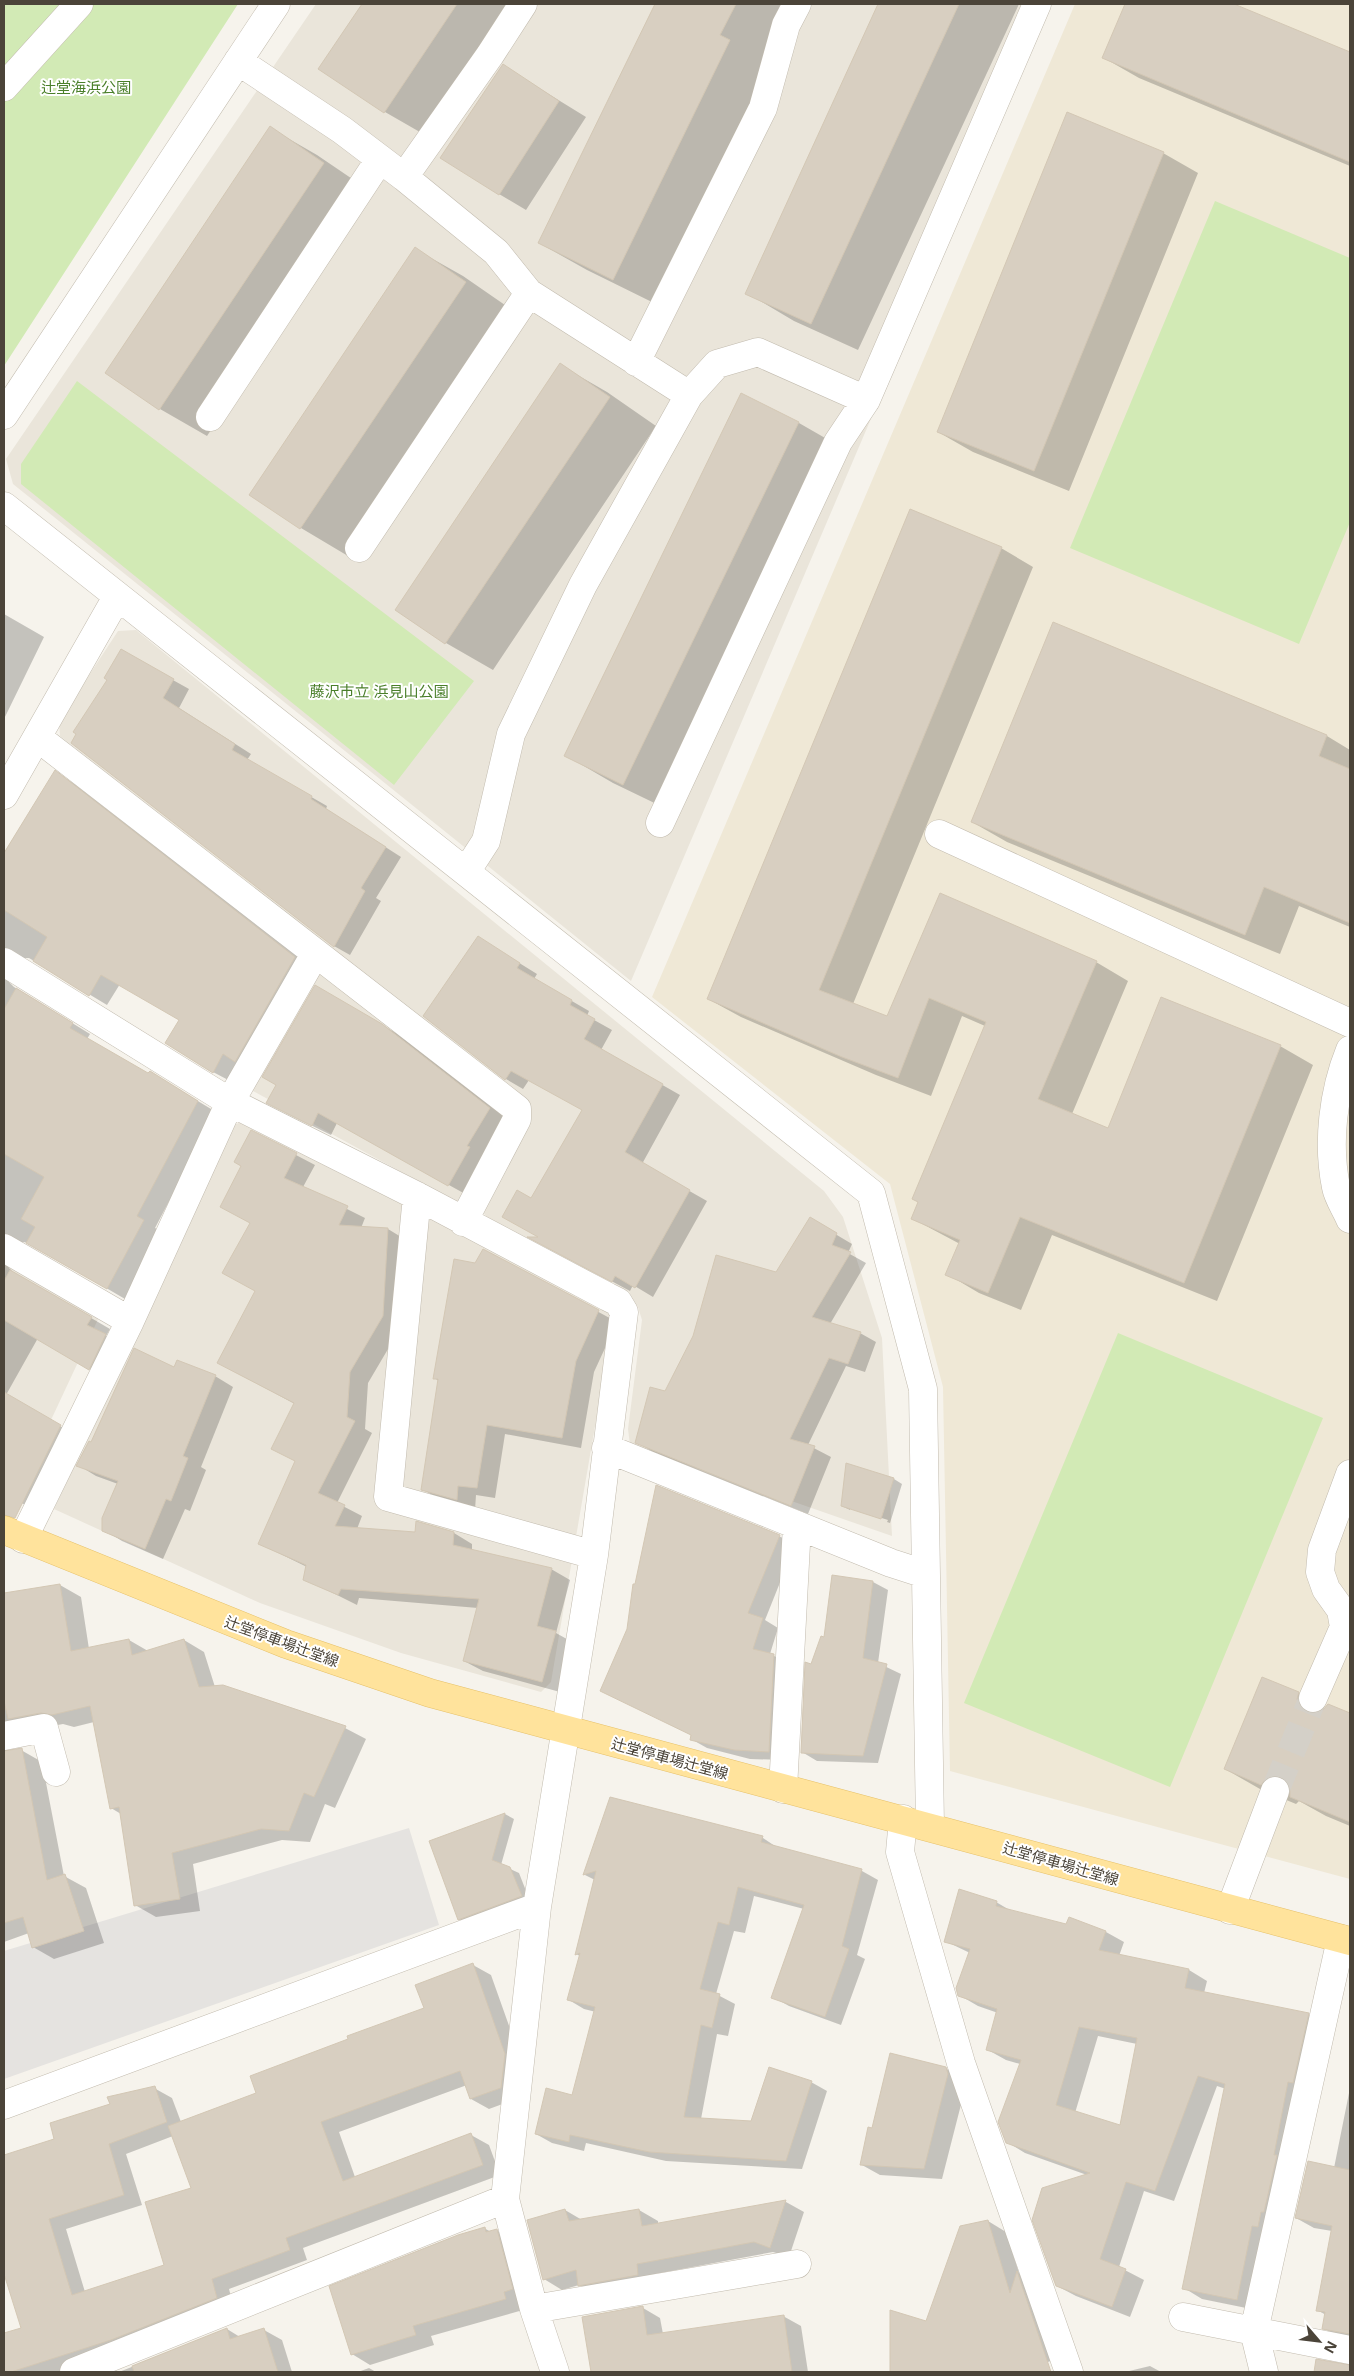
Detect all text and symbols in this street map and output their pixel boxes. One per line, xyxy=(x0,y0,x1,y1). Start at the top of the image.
park label: 辻堂海浜公園 xyxy=(41,77,131,97)
park label: 藤沢市立 浜見山公園 xyxy=(310,681,448,701)
street label: 辻堂停車場辻堂線 xyxy=(222,1611,342,1671)
street label: 辻堂停車場辻堂線 xyxy=(609,1733,731,1783)
street label: 辻堂停車場辻堂線 xyxy=(1001,1837,1121,1889)
north arrow xyxy=(1294,2316,1344,2366)
text: N xyxy=(1320,2338,1342,2357)

